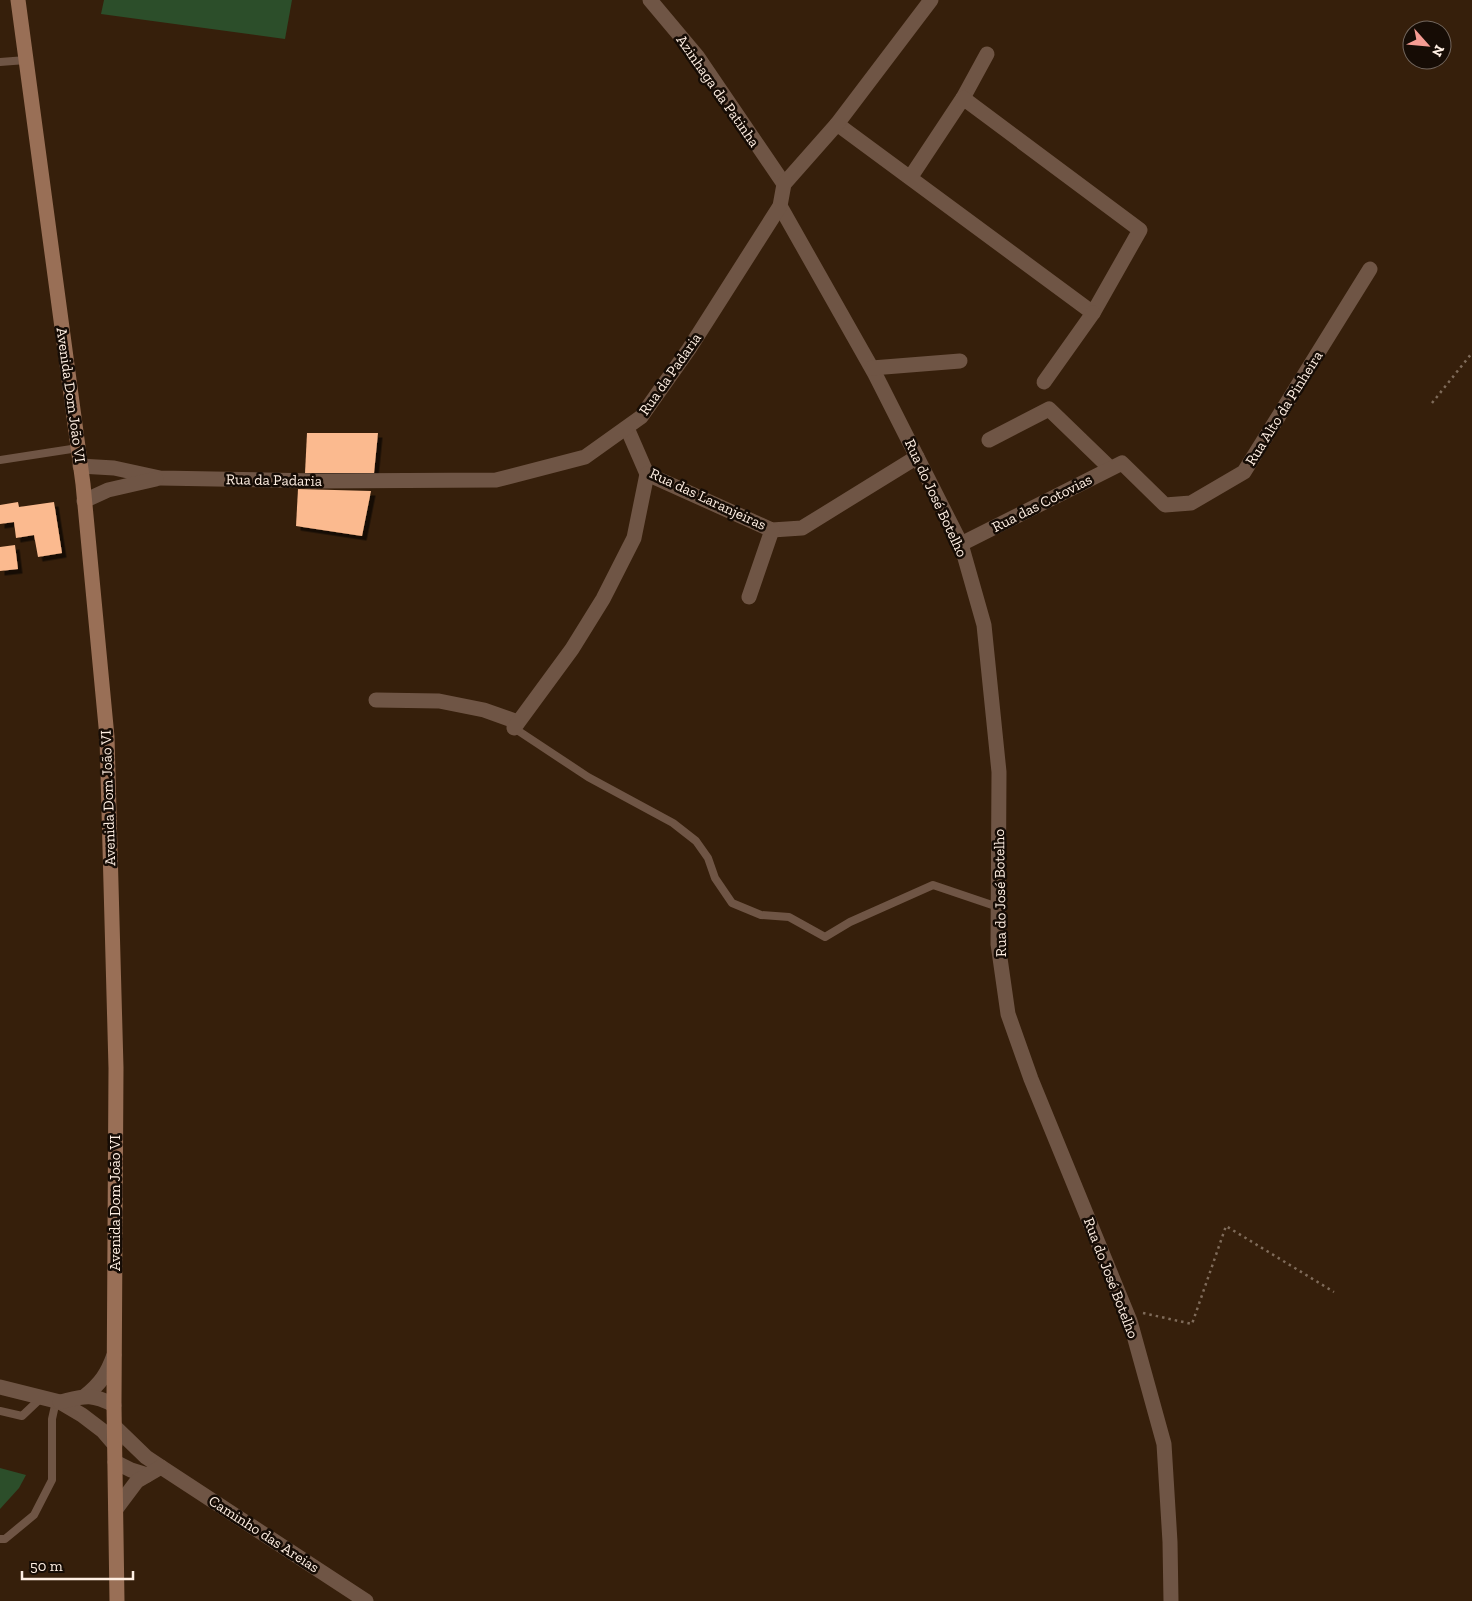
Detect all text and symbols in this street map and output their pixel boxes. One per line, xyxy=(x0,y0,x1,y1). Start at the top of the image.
north arrow xyxy=(1402,20,1452,70)
street label: Azinhaga da Patinha xyxy=(673,32,763,150)
text: N xyxy=(1428,42,1448,60)
street label: Avenida Dom João VI xyxy=(53,326,89,464)
street label: Rua da Padaria xyxy=(635,329,705,419)
street label: Rua Alto da Pinheira xyxy=(1241,347,1327,469)
street label: Rua do José Botelho xyxy=(901,436,971,560)
street label: Rua das Laranjeiras xyxy=(647,464,769,534)
street label: Rua da Padaria xyxy=(226,470,322,490)
street label: Rua das Cotovias xyxy=(989,470,1095,536)
street label: Avenida Dom João VI xyxy=(97,730,119,866)
street label: Rua do José Botelho xyxy=(990,829,1010,957)
street label: Avenida Dom João VI xyxy=(106,1135,124,1271)
street label: Rua do José Botelho xyxy=(1080,1215,1142,1341)
street label: Caminho das Areias xyxy=(205,1492,323,1576)
scale bar xyxy=(22,1548,134,1580)
text: 50 m xyxy=(30,1557,63,1575)

